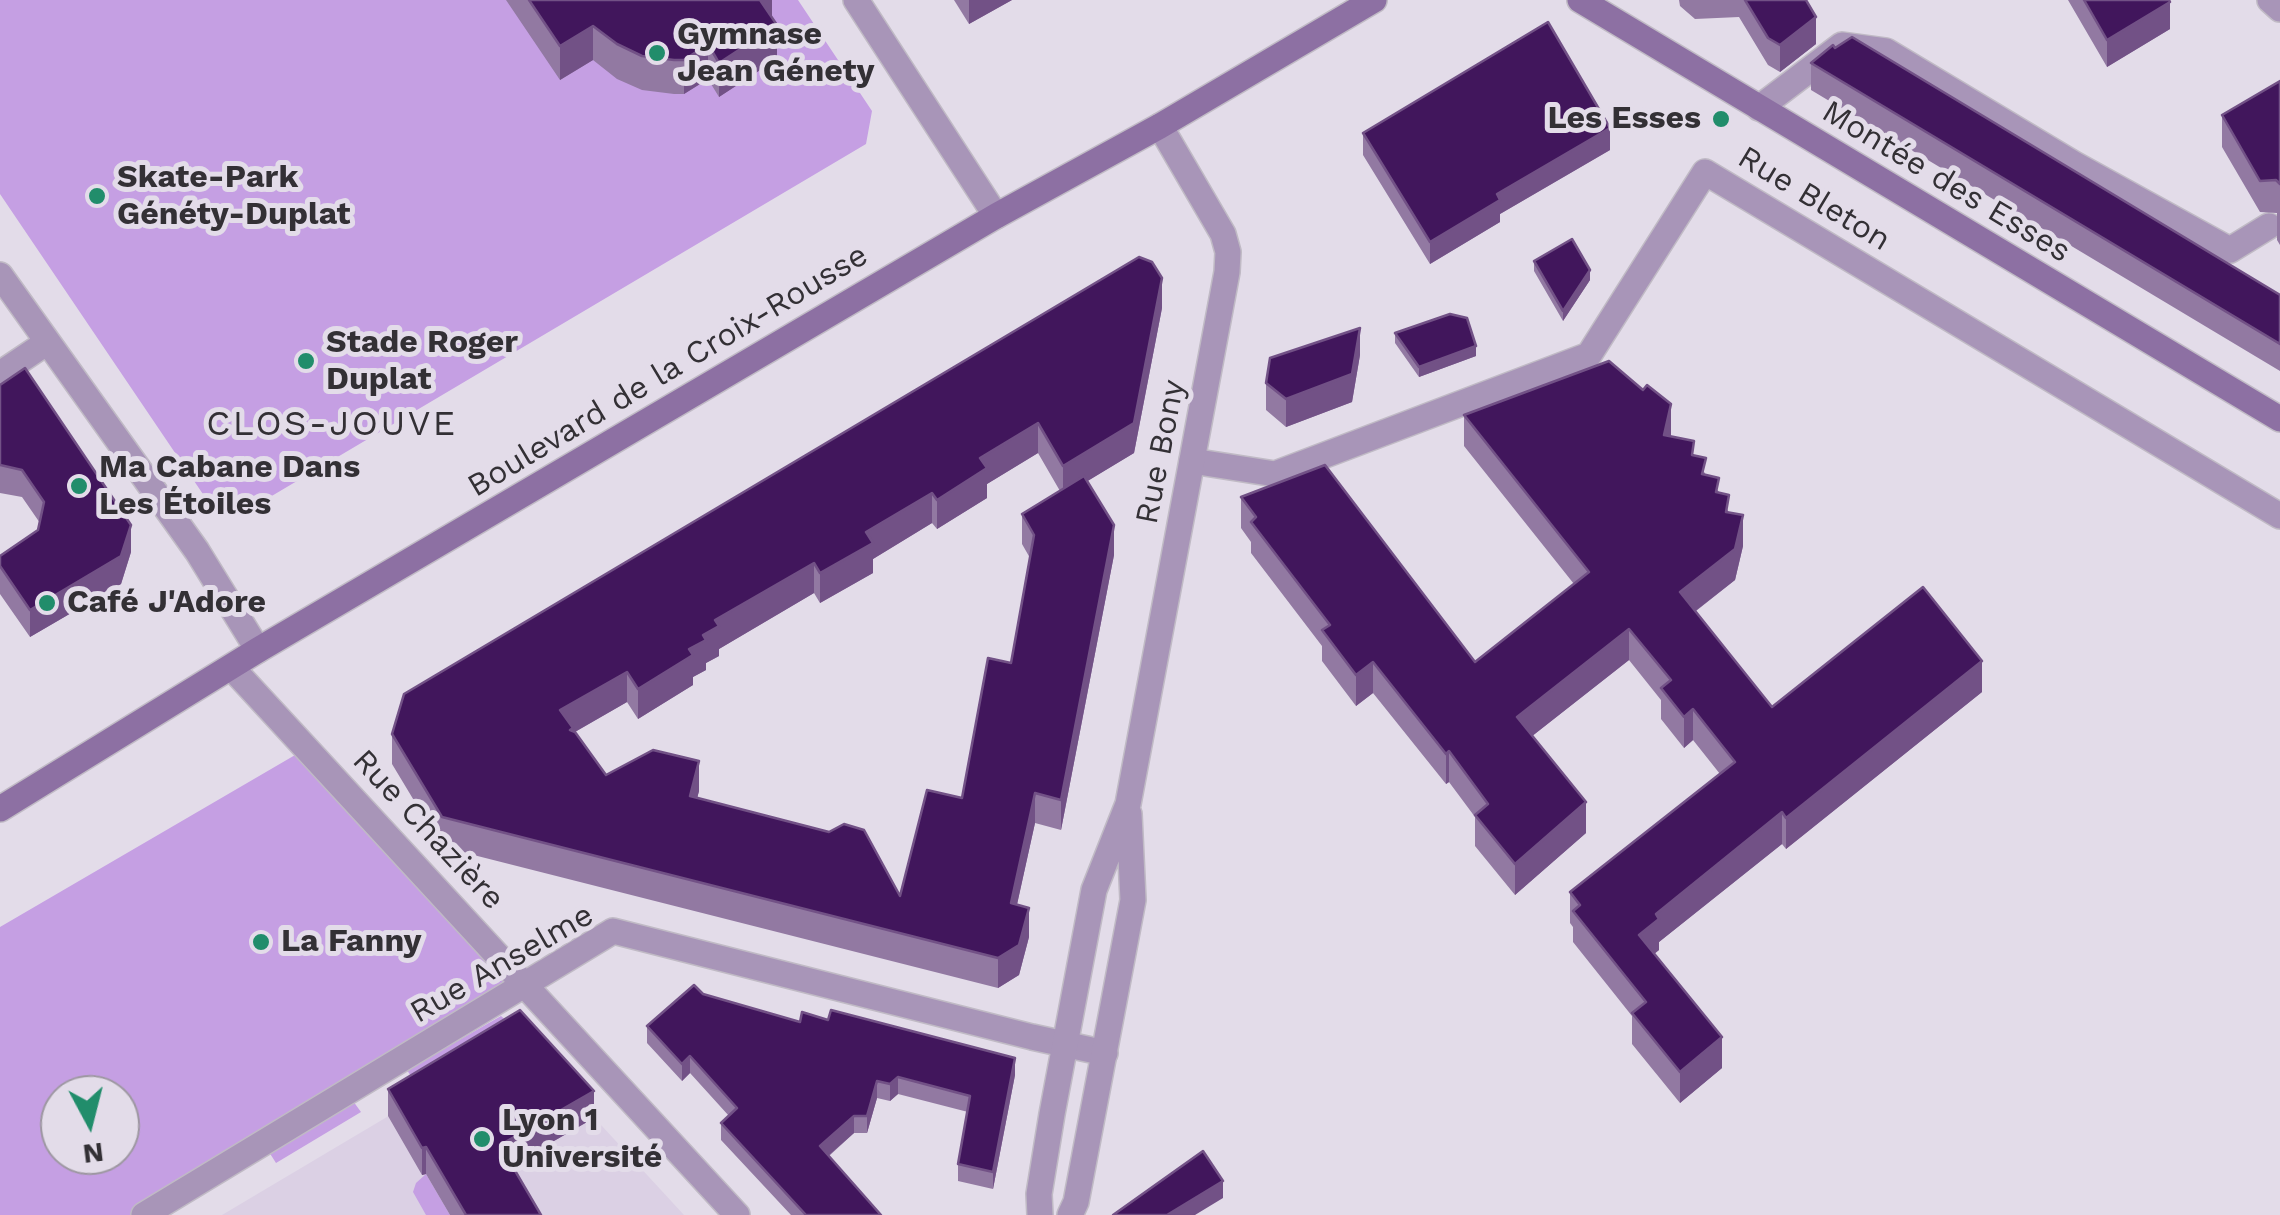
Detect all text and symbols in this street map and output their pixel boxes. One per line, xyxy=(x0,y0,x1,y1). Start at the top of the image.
place label: Gymnase Jean Génety xyxy=(677,16,875,91)
marker: Gymnase Jean Génety xyxy=(646,42,668,64)
street label: Montée des Esses xyxy=(1815,93,2077,271)
place label: Les Esses xyxy=(1547,100,1701,138)
marker: Les Esses xyxy=(1710,108,1732,130)
street label: Rue Bleton xyxy=(1731,138,1897,260)
place label: Skate-Park Généty-Duplat xyxy=(117,159,351,234)
marker: Skate-Park Généty-Duplat xyxy=(86,185,108,207)
street label: Boulevard de la Croix-Rousse xyxy=(461,236,875,506)
place label: Stade Roger Duplat xyxy=(326,324,518,399)
marker: Stade Roger Duplat xyxy=(295,350,317,372)
street label: Rue Bony xyxy=(1128,377,1194,527)
district label: CLOS-JOUVE xyxy=(206,404,458,446)
place label: Ma Cabane Dans Les Étoiles xyxy=(99,449,360,524)
marker: Ma Cabane Dans Les Étoiles xyxy=(68,475,90,497)
place label: Café J'Adore xyxy=(67,584,266,622)
marker: Café J'Adore xyxy=(36,592,58,614)
street label: Rue Chazière xyxy=(344,742,512,918)
street label: Rue Anselme xyxy=(404,896,600,1032)
place label: La Fanny xyxy=(281,923,422,961)
marker: La Fanny xyxy=(250,931,272,953)
north arrow xyxy=(40,1075,140,1175)
place label: Lyon 1 Université xyxy=(502,1102,662,1177)
marker: Lyon 1 Université xyxy=(471,1128,493,1150)
text: N xyxy=(81,1136,106,1171)

